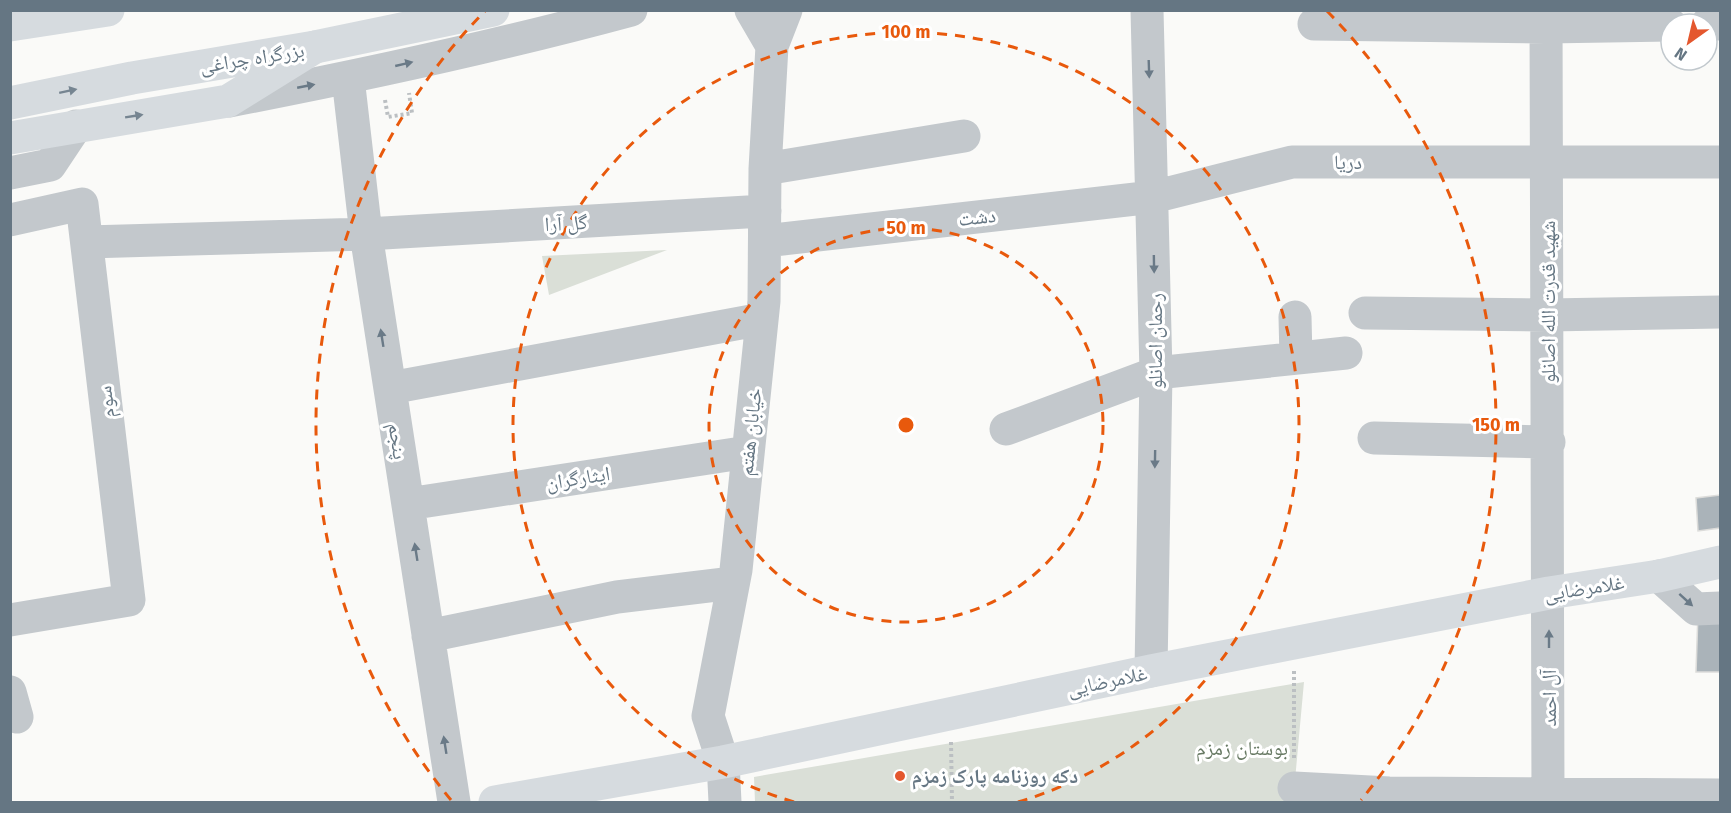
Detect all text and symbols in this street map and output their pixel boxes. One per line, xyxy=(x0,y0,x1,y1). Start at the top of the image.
north arrow xyxy=(1659,12,1719,72)
text: 100 m xyxy=(882,21,930,43)
street label: بزرگراه چراغی xyxy=(198,38,306,78)
text: N xyxy=(1671,43,1691,65)
one-way arrow xyxy=(395,58,414,68)
one-way arrow xyxy=(1145,59,1154,78)
one-way arrow xyxy=(297,81,316,90)
one-way arrow xyxy=(58,86,77,95)
one-way arrow xyxy=(124,112,143,121)
street label: دریا xyxy=(1334,150,1362,174)
street label: دشت xyxy=(957,203,997,231)
street label: گل آرا xyxy=(544,210,588,236)
text: 50 m xyxy=(886,217,926,239)
street label: شهید قدرت الله اصانلو xyxy=(1536,221,1560,383)
one-way arrow xyxy=(1149,254,1159,273)
street label: رحمان اصانلو xyxy=(1143,293,1167,389)
one-way arrow xyxy=(378,329,387,348)
street label: سوم xyxy=(92,384,122,419)
street label: خیابان هفتم xyxy=(733,387,769,477)
text: 150 m xyxy=(1472,414,1520,436)
centre of rings xyxy=(896,415,916,435)
street label: پنجم xyxy=(381,421,413,461)
one-way arrow xyxy=(1150,449,1159,468)
street label: ایثارگران xyxy=(544,461,612,495)
one-way arrow xyxy=(411,542,420,561)
street label: غلامرضایی xyxy=(1542,570,1626,606)
one-way arrow xyxy=(1679,593,1694,607)
one-way arrow xyxy=(1544,630,1554,649)
street label: غلامرضایی xyxy=(1065,661,1149,701)
street label: آل احمد xyxy=(1537,668,1561,727)
one-way arrow xyxy=(440,735,449,754)
park label: بوستان زمزم xyxy=(1196,736,1288,762)
place label: دکه روزنامه پارک زمزم xyxy=(912,764,1078,790)
marker: دکه روزنامه پارک زمزم xyxy=(893,769,907,783)

